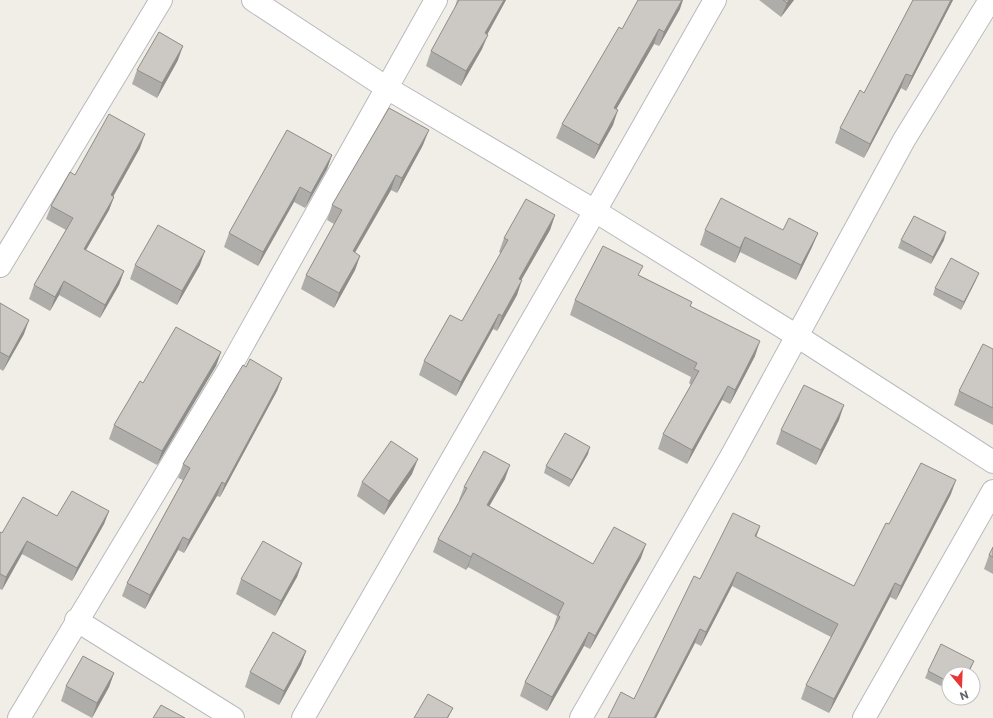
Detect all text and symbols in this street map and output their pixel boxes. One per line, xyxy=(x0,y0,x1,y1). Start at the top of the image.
north arrow xyxy=(941,666,981,706)
text: N xyxy=(958,688,970,703)

